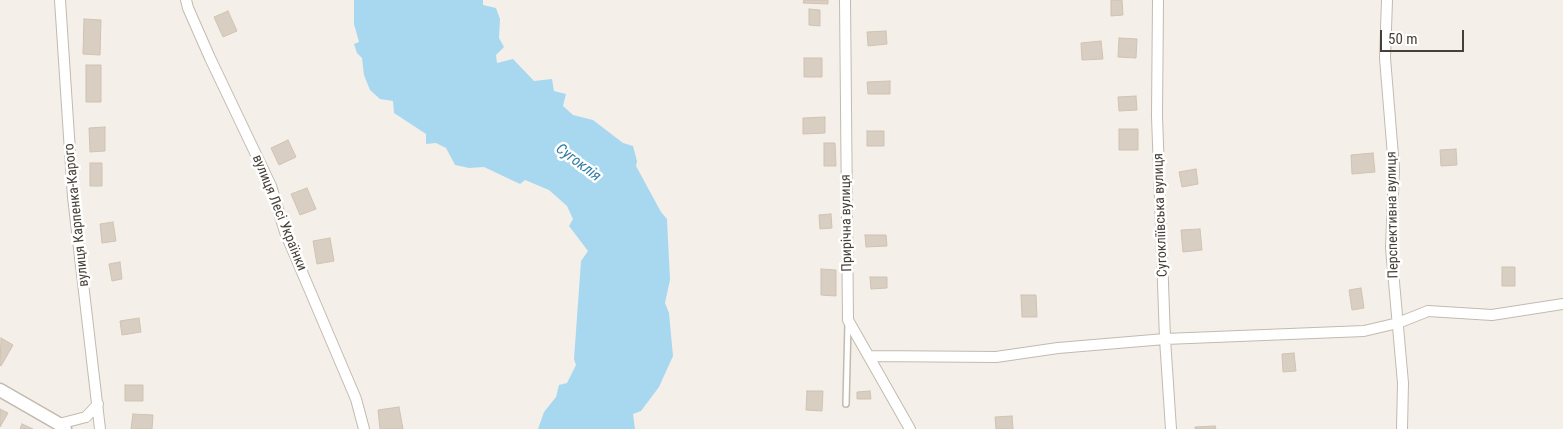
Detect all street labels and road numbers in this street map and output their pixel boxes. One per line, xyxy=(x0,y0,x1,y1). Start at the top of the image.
street label: вулиця Карпенка-Карого xyxy=(61,143,93,287)
street label: Перспективна вулиця xyxy=(1383,151,1403,279)
street label: вулиця Лесі Українки xyxy=(248,152,310,274)
street label: Сугокліївська вулиця xyxy=(1150,153,1172,277)
street label: Прирічна вулиця xyxy=(838,174,856,272)

